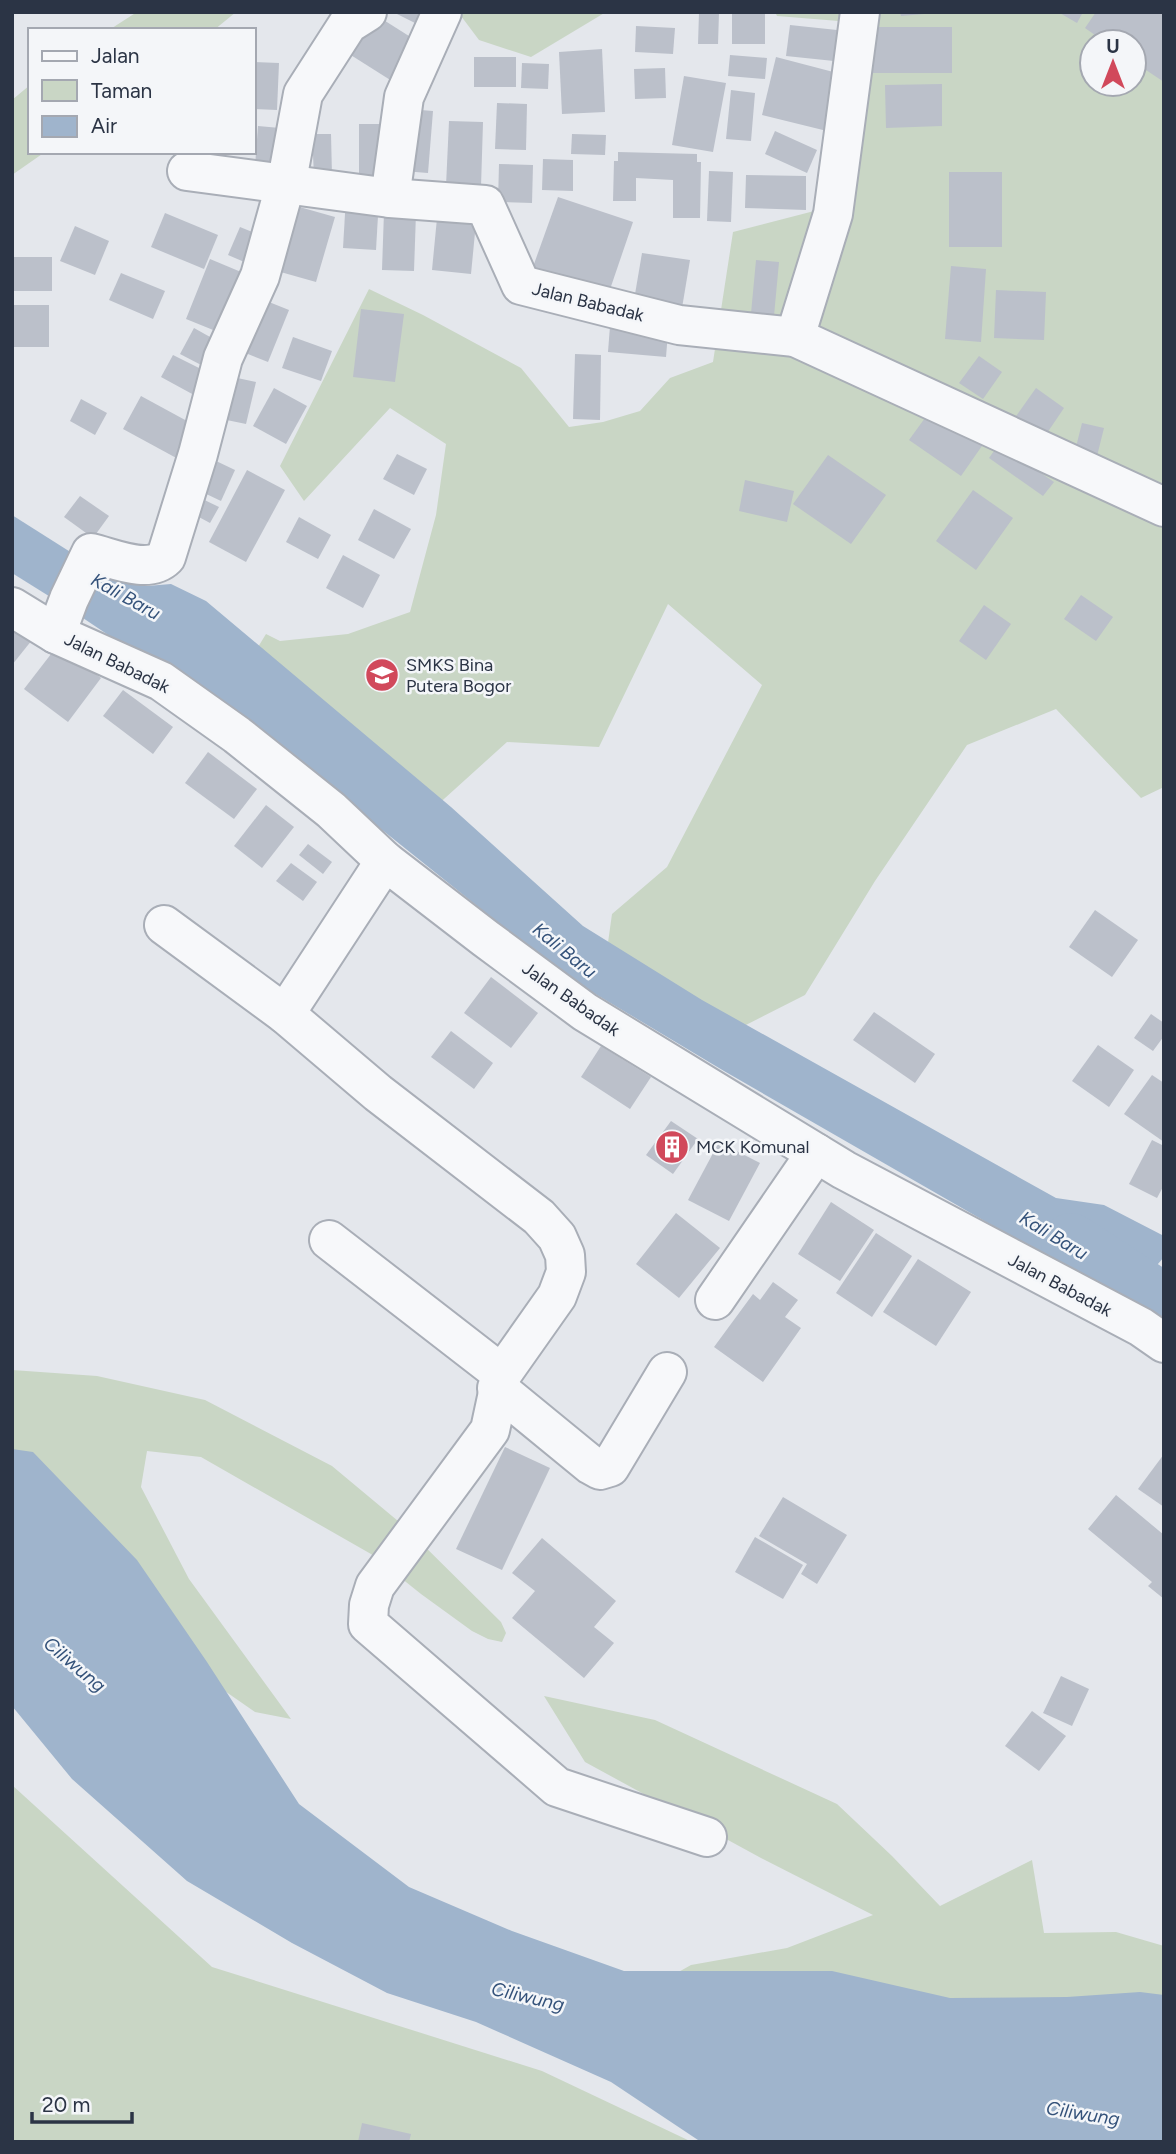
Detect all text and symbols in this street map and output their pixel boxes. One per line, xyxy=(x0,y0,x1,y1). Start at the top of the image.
legend xyxy=(28,28,256,154)
north arrow xyxy=(1078,28,1148,98)
text: U xyxy=(1106,35,1120,58)
text: Jalan xyxy=(91,43,140,68)
text: Taman xyxy=(91,78,152,103)
text: Air xyxy=(91,113,117,138)
street label: Jalan Babadak xyxy=(530,277,646,327)
water label: Kali Baru xyxy=(87,568,165,625)
street label: Jalan Babadak xyxy=(61,628,173,698)
place label: SMKS Bina Putera Bogor xyxy=(406,654,511,697)
school or university icon: SMKS Bina Putera Bogor xyxy=(363,656,401,694)
water label: Kali Baru xyxy=(528,918,602,983)
street label: Jalan Babadak xyxy=(518,957,624,1041)
building icon: MCK Komunal xyxy=(653,1128,691,1166)
place label: MCK Komunal xyxy=(696,1136,809,1158)
water label: Kali Baru xyxy=(1015,1206,1092,1265)
street label: Jalan Babadak xyxy=(1004,1248,1116,1322)
water label: Ciliwung xyxy=(39,1632,110,1697)
water label: Ciliwung xyxy=(489,1977,567,2016)
scale bar xyxy=(32,2080,131,2124)
text: 20 m xyxy=(42,2092,90,2117)
water label: Ciliwung xyxy=(1045,2096,1121,2131)

